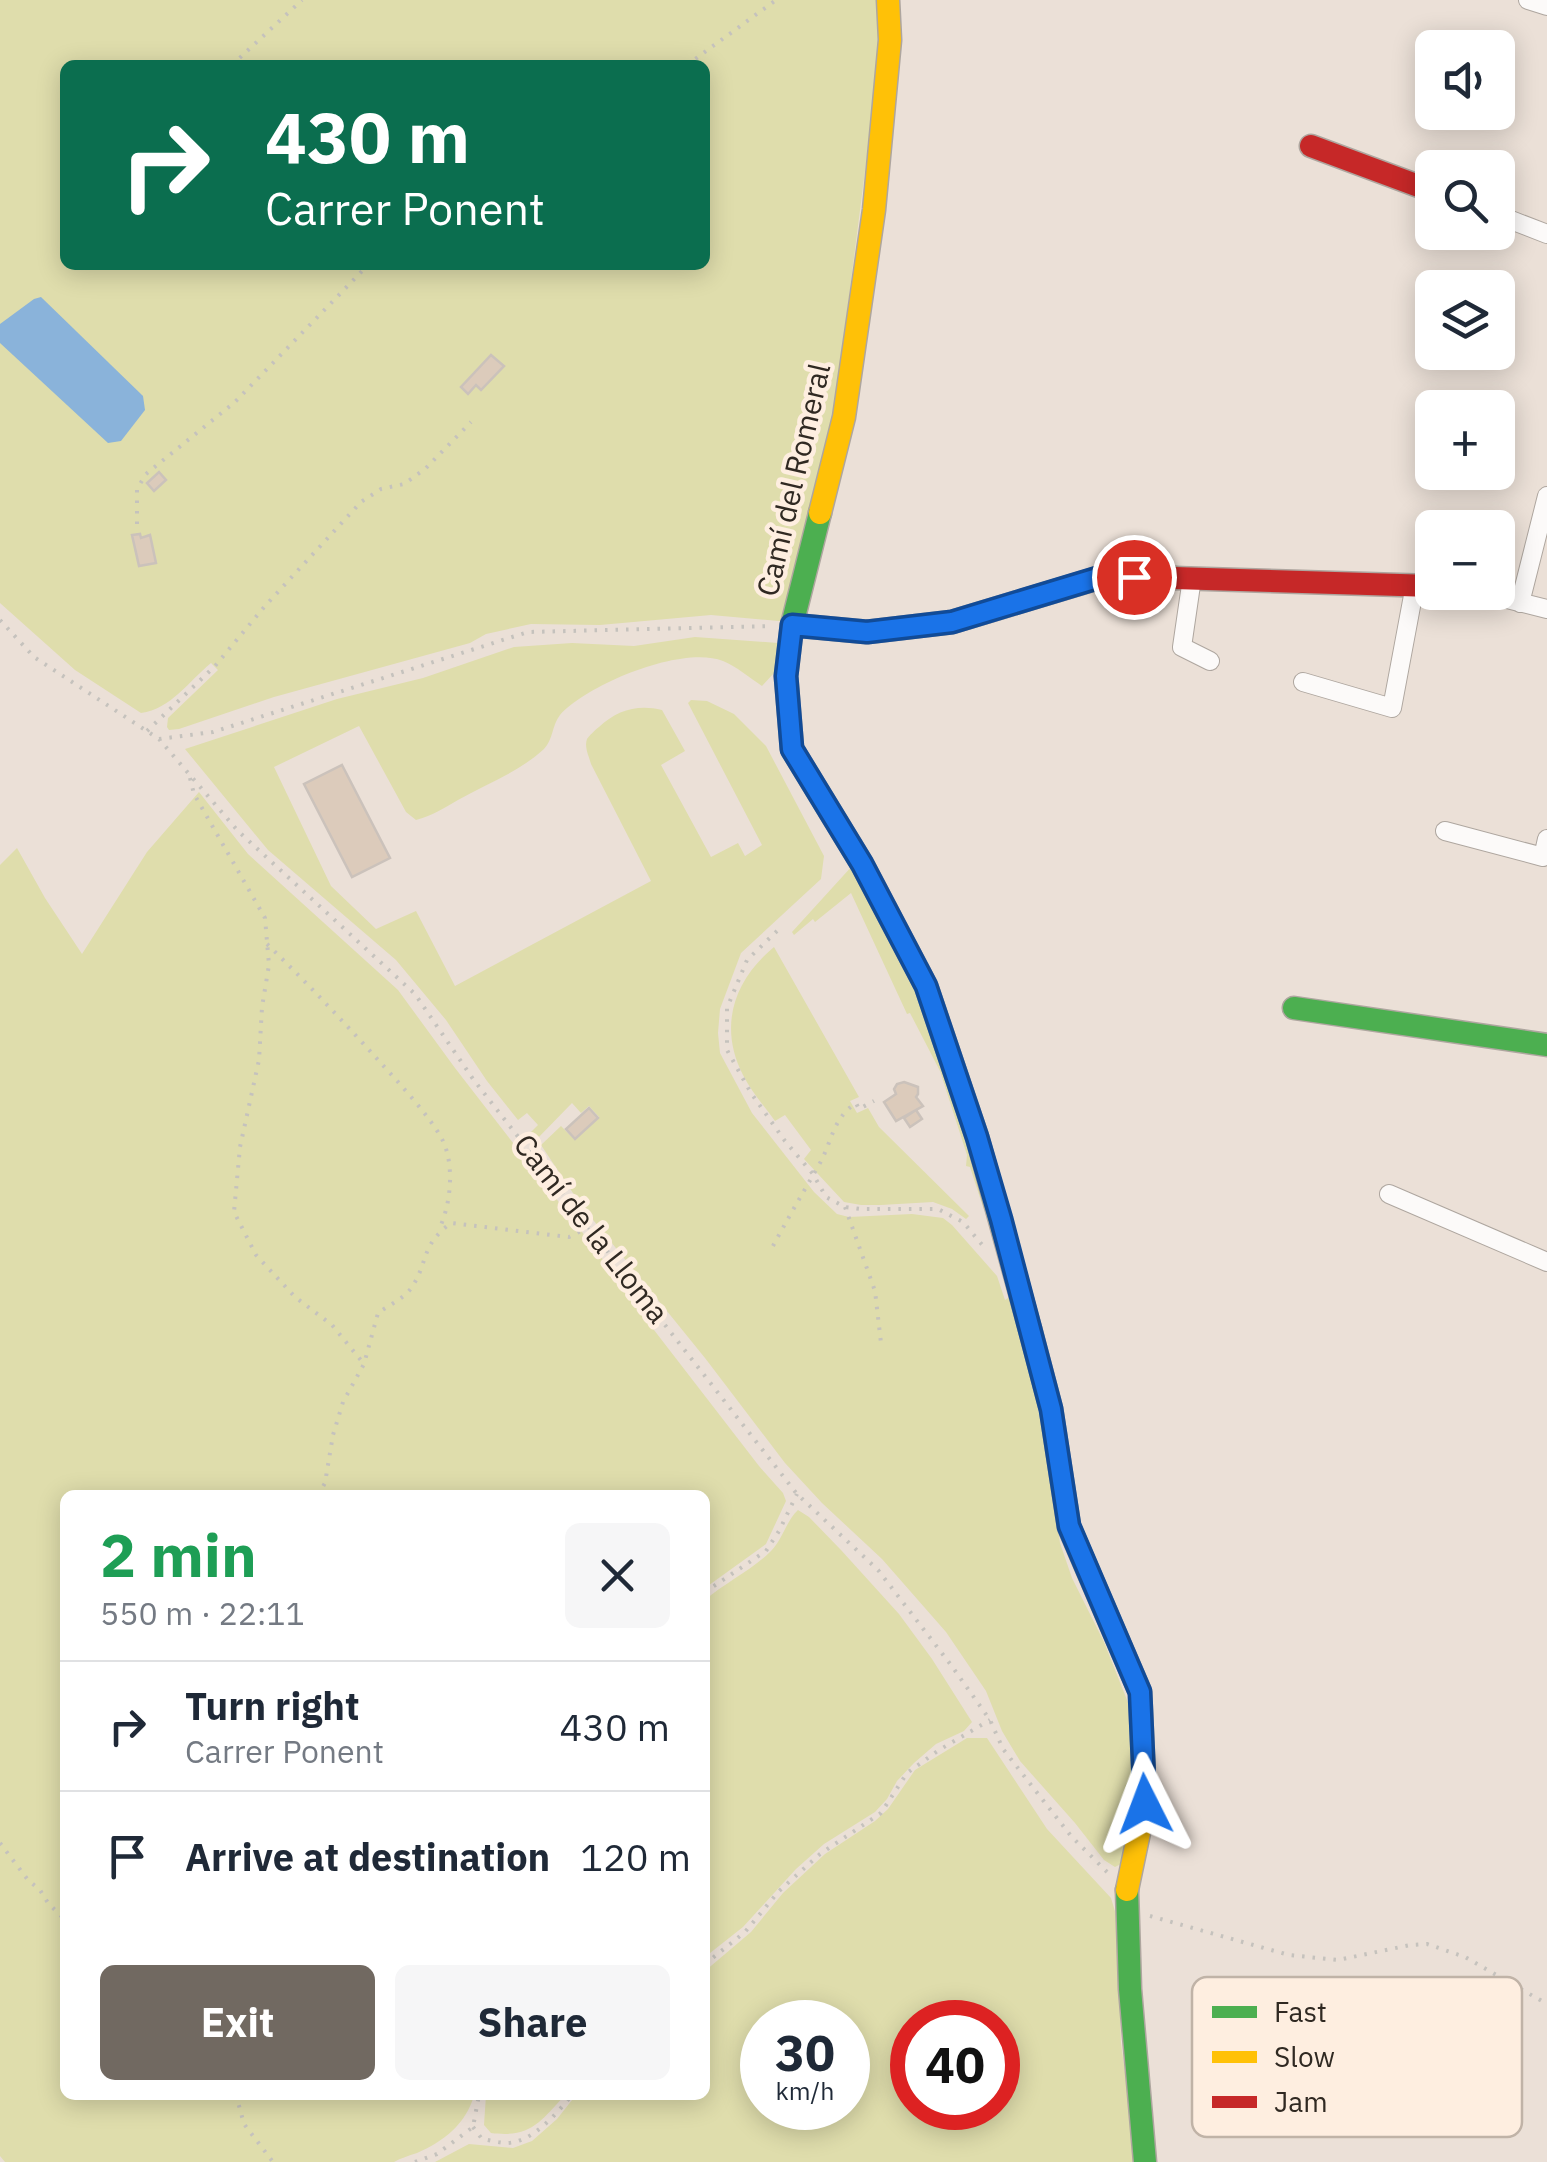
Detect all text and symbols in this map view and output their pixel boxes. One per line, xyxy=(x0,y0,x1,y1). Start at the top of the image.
map controls xyxy=(1415,30,1515,610)
button: sound xyxy=(1415,30,1515,130)
text: 430 m xyxy=(265,91,470,182)
icon: right xyxy=(100,100,230,230)
button: search xyxy=(1415,150,1515,250)
text: Carrer Ponent xyxy=(265,179,545,237)
button: layers xyxy=(1415,270,1515,370)
street label: Camí del Romeral xyxy=(747,359,838,600)
button: + xyxy=(1415,390,1515,490)
button: − xyxy=(1415,510,1515,610)
pin xyxy=(1092,535,1177,620)
icon: arrive xyxy=(1107,550,1162,605)
street label: Camí de la Lloma xyxy=(506,1126,678,1331)
text: 2 min xyxy=(100,1515,257,1594)
button: close xyxy=(565,1523,670,1628)
text: 550 m · 22:11 xyxy=(100,1592,305,1634)
text: Turn right xyxy=(185,1681,360,1730)
icon: right xyxy=(100,1699,155,1754)
text: 430 m xyxy=(559,1702,670,1751)
text: Carrer Ponent xyxy=(185,1730,384,1772)
position arrow xyxy=(1093,1752,1197,1856)
icon: arrive xyxy=(100,1829,155,1884)
text: Arrive at destination xyxy=(185,1832,550,1881)
text: 120 m xyxy=(580,1832,691,1881)
button: Exit xyxy=(100,1965,375,2080)
button: Share xyxy=(395,1965,670,2080)
legend xyxy=(1192,1977,1522,2137)
text: Fast xyxy=(1274,1993,1327,2030)
speed limit sign: 40 xyxy=(890,2000,1020,2130)
text: 30 xyxy=(775,2020,835,2085)
text: Slow xyxy=(1274,2038,1335,2075)
text: km/h xyxy=(776,2074,834,2107)
text: Jam xyxy=(1274,2083,1328,2120)

